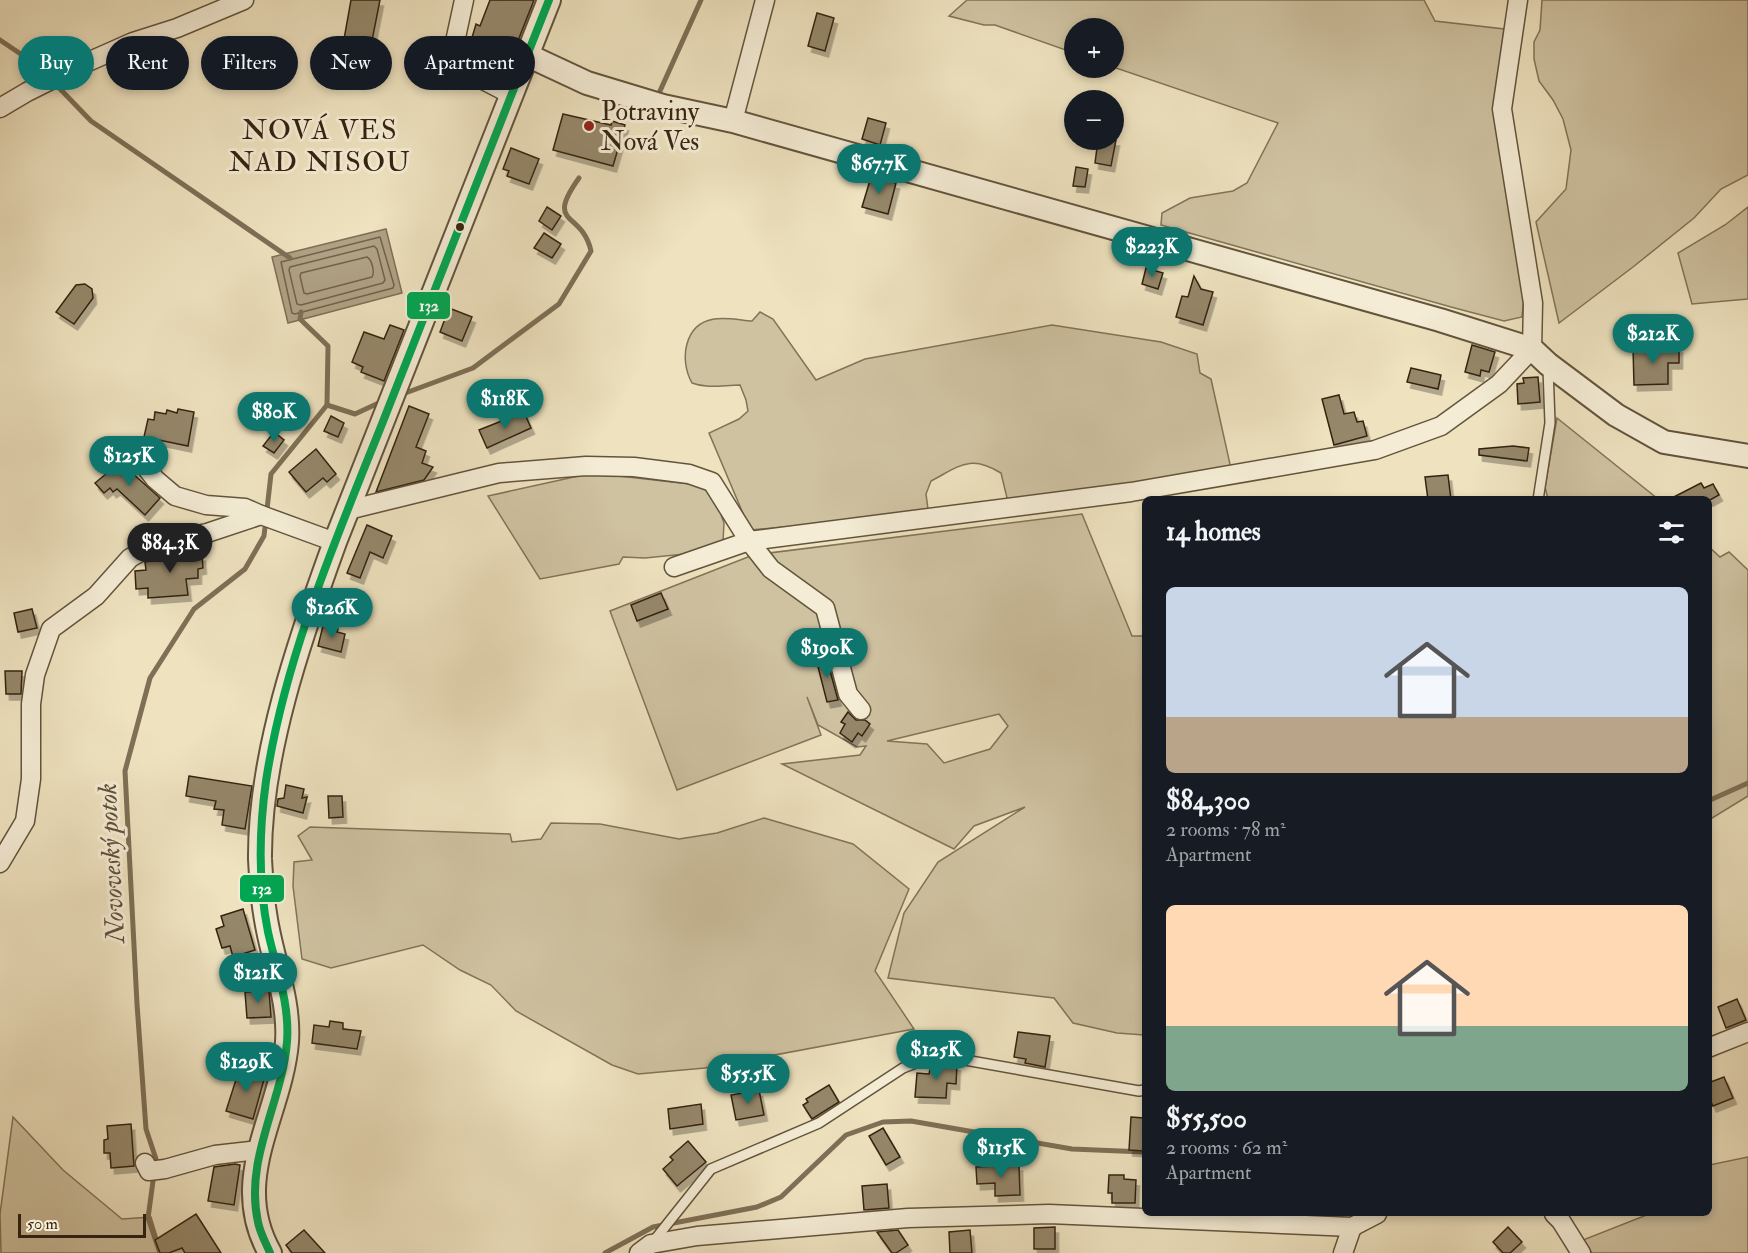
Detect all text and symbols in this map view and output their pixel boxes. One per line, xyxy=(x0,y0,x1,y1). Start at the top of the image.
map controls xyxy=(1064,18,1124,150)
button: + xyxy=(1064,18,1124,78)
chip: Buy xyxy=(18,36,94,90)
chip: Rent xyxy=(106,36,189,90)
chip: Filters xyxy=(201,36,298,90)
chip: New xyxy=(310,36,392,90)
chip: Apartment xyxy=(404,36,535,90)
button: − xyxy=(1064,90,1124,150)
place label: Potraviny Nová Ves xyxy=(601,96,700,158)
district label: NOVÁ VES NAD NISOU xyxy=(229,113,411,180)
marker: Potraviny Nová Ves xyxy=(582,119,596,133)
pin: $67.7K xyxy=(830,144,928,195)
text: $67.7K xyxy=(851,151,907,176)
unlabelled marker xyxy=(454,221,466,233)
pin: $223K xyxy=(1110,227,1194,278)
text: $223K xyxy=(1125,234,1179,259)
line badge: 132 xyxy=(406,291,451,320)
text: 132 xyxy=(419,296,439,316)
pin: $212K xyxy=(1611,314,1695,365)
text: $212K xyxy=(1627,321,1679,346)
pin: $118K xyxy=(463,379,547,430)
text: $118K xyxy=(481,386,529,411)
pin: $80K xyxy=(238,392,310,443)
text: $80K xyxy=(252,399,296,424)
pin: $125K xyxy=(87,436,171,487)
text: $125K xyxy=(103,443,155,468)
text: 14 homes xyxy=(1166,516,1261,548)
icon: filters xyxy=(1655,516,1688,549)
pin: $84.3K xyxy=(121,523,219,574)
text: $84.3K xyxy=(141,530,199,555)
pin: $126K xyxy=(290,588,374,639)
text: $126K xyxy=(306,595,358,620)
icon: home xyxy=(1373,626,1481,734)
pin: $190K xyxy=(785,628,869,679)
text: $190K xyxy=(801,635,853,660)
water label: Novoveský potok xyxy=(91,782,132,946)
text: $84,300 xyxy=(1166,785,1250,817)
text: 2 rooms · 78 m² xyxy=(1166,817,1286,842)
text: Apartment xyxy=(1166,842,1251,867)
line badge: 132 xyxy=(239,874,285,903)
text: 132 xyxy=(252,879,272,899)
icon: home xyxy=(1373,944,1481,1052)
pin: $121K xyxy=(216,953,300,1004)
text: $121K xyxy=(233,960,283,985)
pin: $125K xyxy=(894,1030,978,1081)
text: $125K xyxy=(910,1037,962,1062)
pin: $129K xyxy=(204,1042,288,1093)
text: $129K xyxy=(220,1049,272,1074)
pin: $55.5K xyxy=(699,1054,797,1105)
text: $55.5K xyxy=(721,1061,775,1086)
text: $55,500 xyxy=(1166,1103,1247,1135)
pin: $115K xyxy=(959,1128,1043,1179)
text: $115K xyxy=(977,1135,1025,1160)
text: 2 rooms · 62 m² xyxy=(1166,1135,1287,1160)
text: Apartment xyxy=(1166,1160,1251,1185)
scale bar xyxy=(18,1211,146,1238)
text: 50 m xyxy=(27,1214,58,1234)

